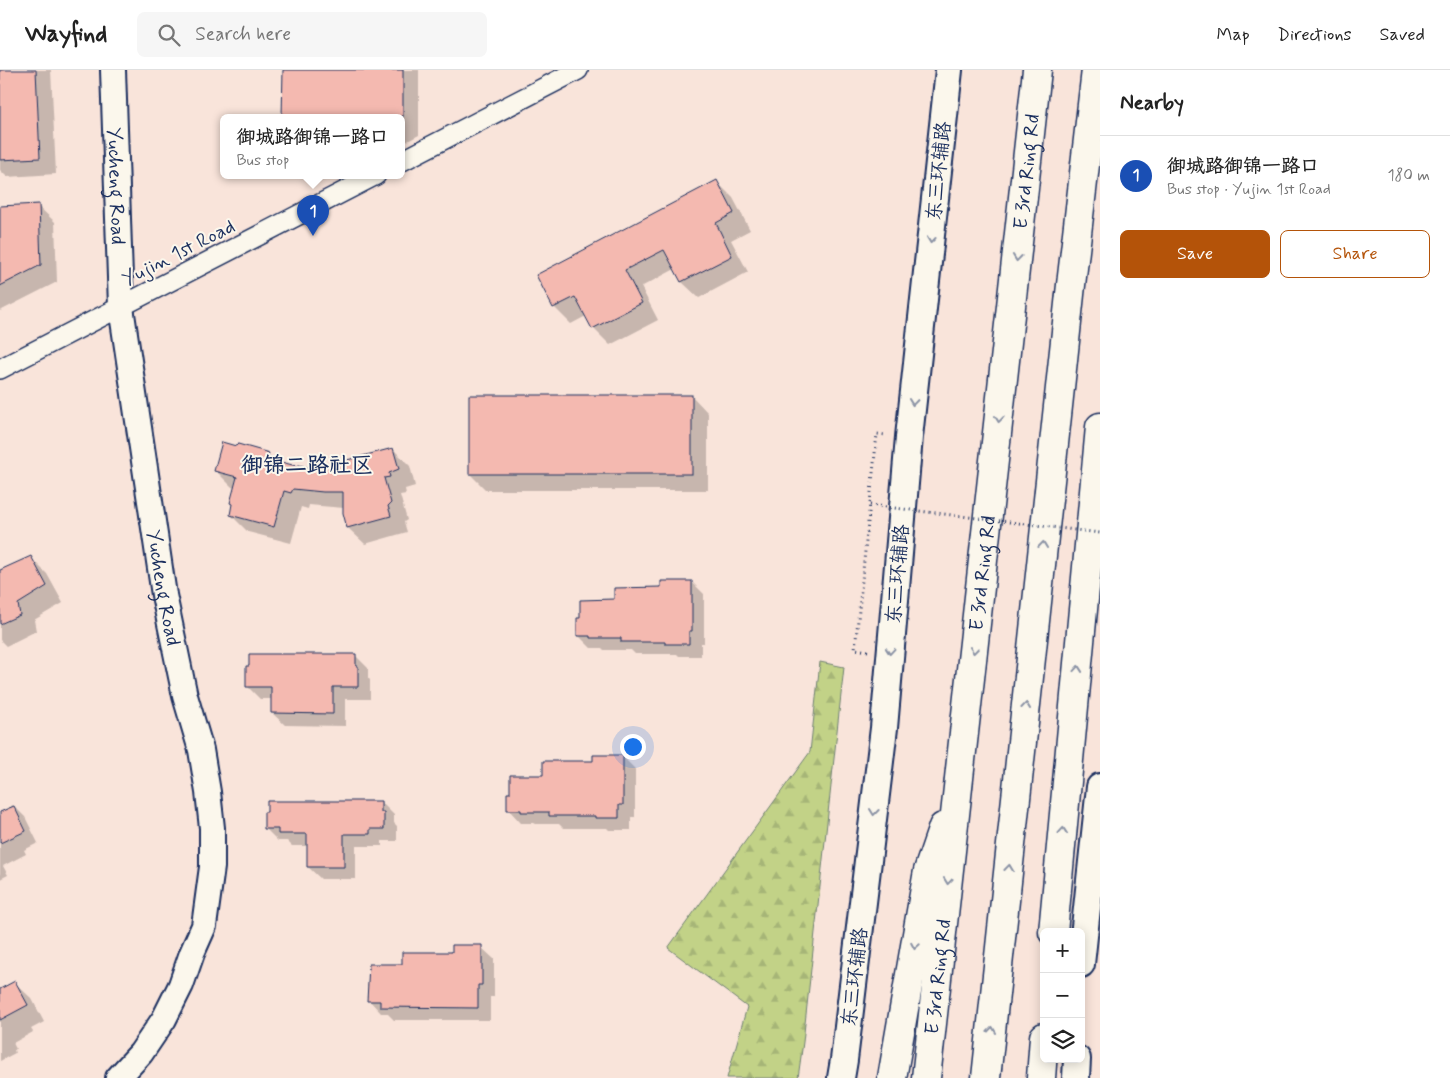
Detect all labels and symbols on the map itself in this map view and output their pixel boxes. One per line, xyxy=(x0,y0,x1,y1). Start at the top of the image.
street label: E 3rd Ring Rd xyxy=(1008,113,1047,231)
street label: 东三环辅路 xyxy=(921,119,958,222)
street label: Yucheng Road xyxy=(100,127,131,245)
pin: 1 xyxy=(297,195,329,236)
street label: Yujin 1st Road xyxy=(118,213,240,293)
one-way arrow xyxy=(926,237,937,245)
one-way arrow xyxy=(1012,254,1023,262)
one-way arrow xyxy=(908,398,919,406)
one-way arrow xyxy=(994,415,1005,423)
district label: 御锦二路社区 xyxy=(241,452,373,480)
street label: E 3rd Ring Rd xyxy=(963,514,1003,632)
street label: 东三环辅路 xyxy=(881,522,916,625)
street label: Yucheng Road xyxy=(139,528,186,648)
one-way arrow xyxy=(1038,541,1049,549)
one-way arrow xyxy=(885,647,896,655)
one-way arrow xyxy=(969,647,980,655)
one-way arrow xyxy=(1072,665,1083,673)
one-way arrow xyxy=(1021,702,1032,710)
your location xyxy=(620,734,646,760)
one-way arrow xyxy=(869,809,880,817)
one-way arrow xyxy=(1057,827,1068,835)
one-way arrow xyxy=(1004,864,1015,872)
one-way arrow xyxy=(943,878,954,886)
street label: E 3rd Ring Rd xyxy=(919,918,958,1036)
street label: 东三环辅路 xyxy=(836,925,875,1028)
one-way arrow xyxy=(910,941,920,950)
one-way arrow xyxy=(986,1025,997,1033)

